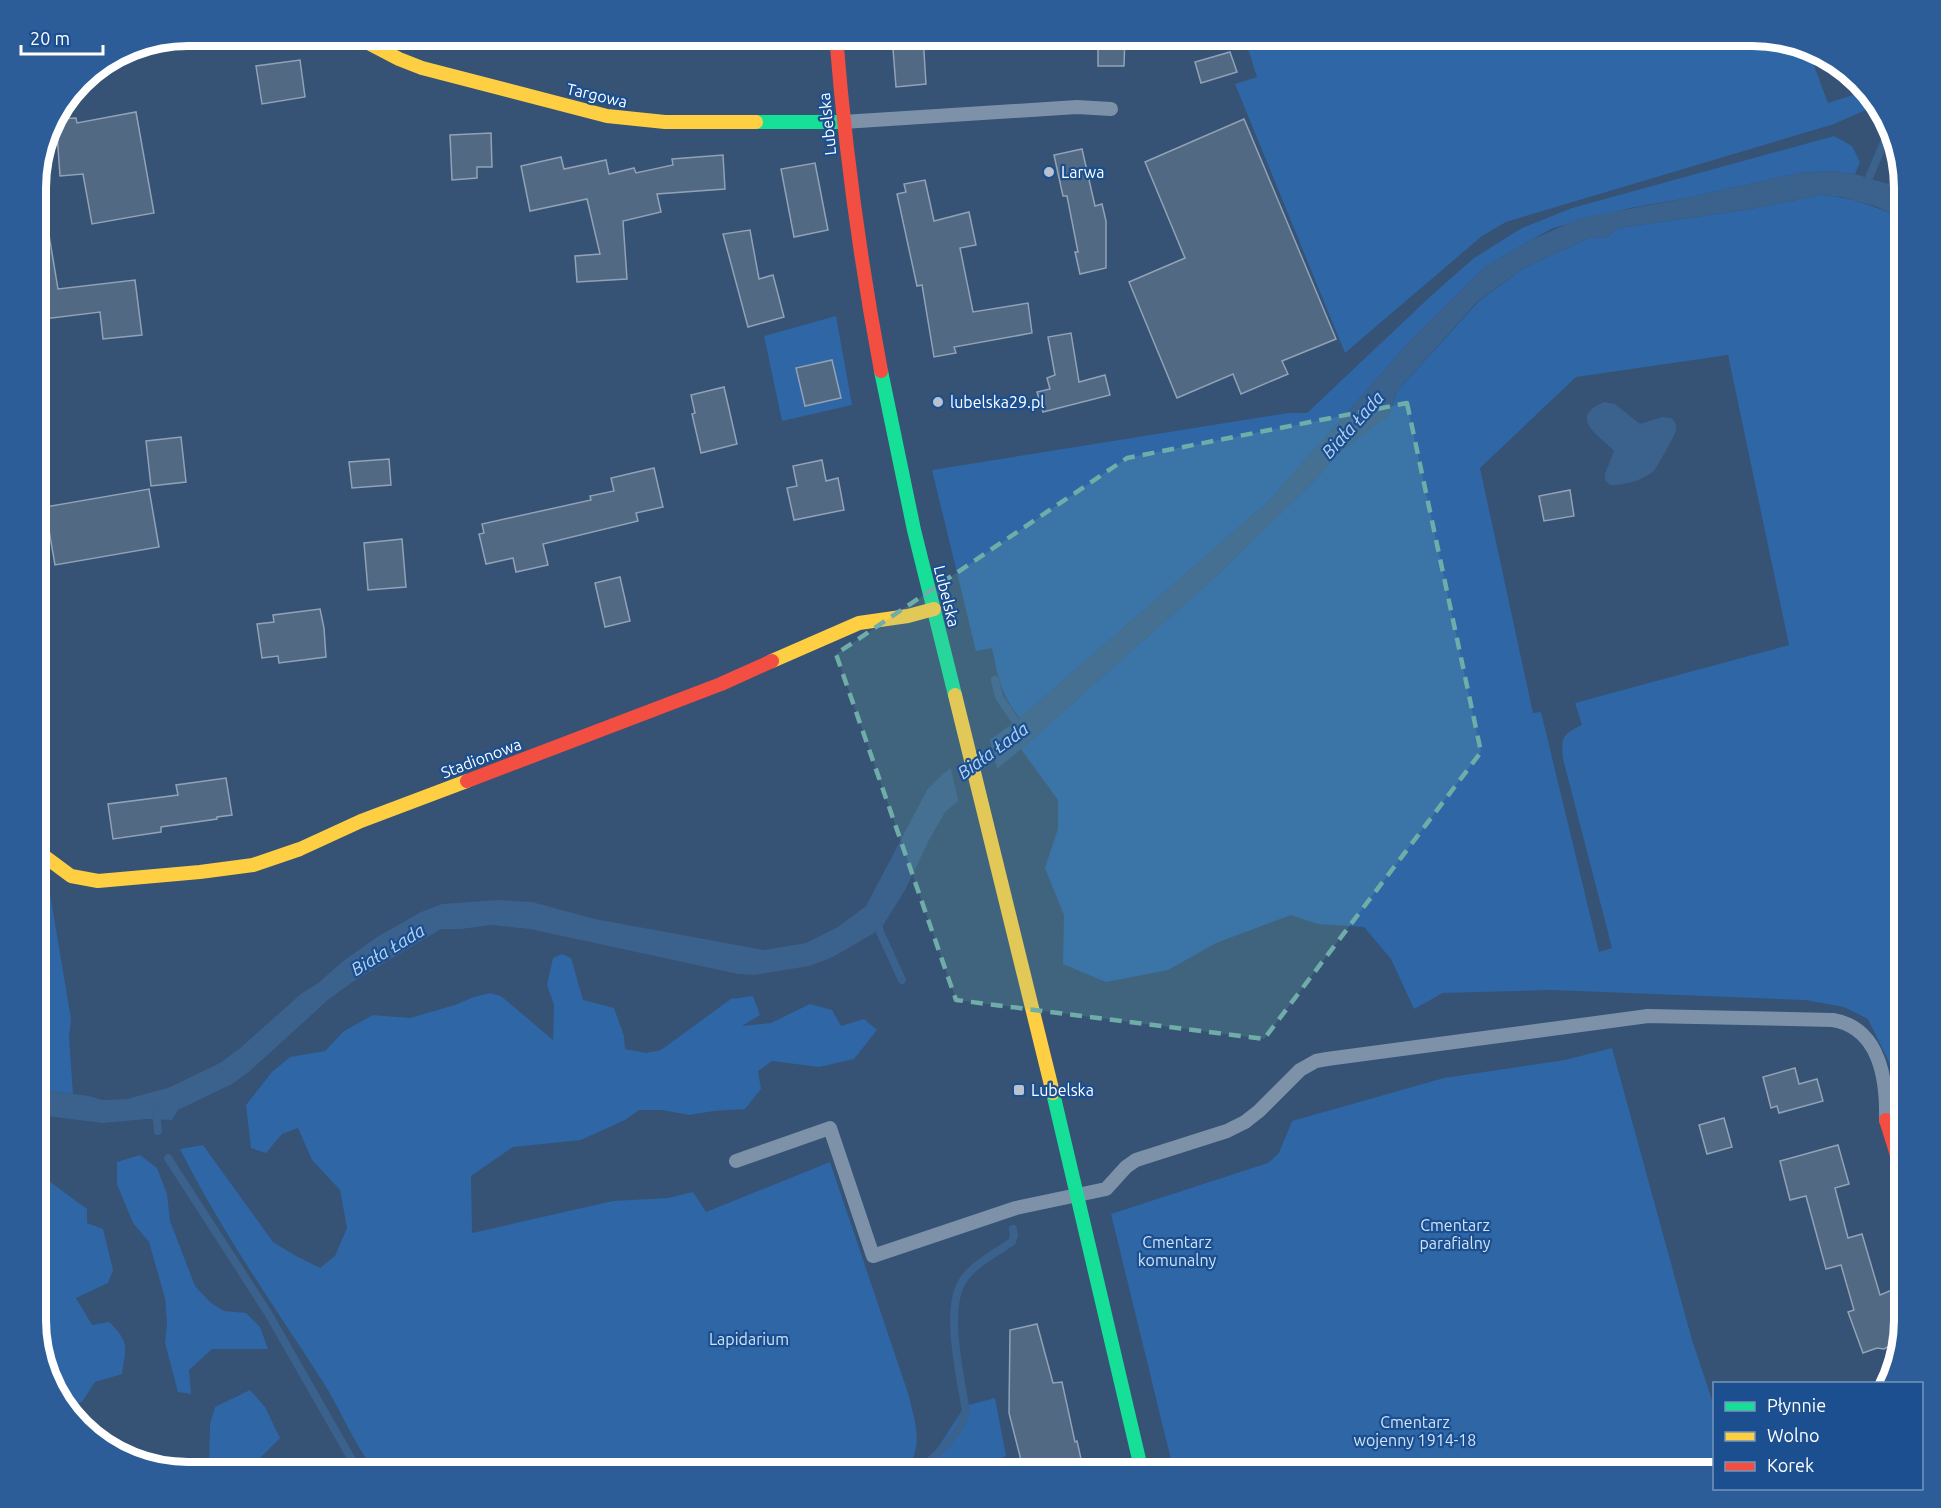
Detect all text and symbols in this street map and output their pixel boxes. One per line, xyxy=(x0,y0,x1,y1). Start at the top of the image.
scale bar xyxy=(21,18,104,56)
text: 20 m xyxy=(30,28,70,48)
street label: Targowa xyxy=(565,79,629,111)
street label: Lubelska xyxy=(815,92,839,156)
place label: Larwa xyxy=(1061,163,1104,181)
marker: Larwa xyxy=(1042,165,1056,179)
water label: Biała Łada xyxy=(1317,387,1387,462)
place label: lubelska29.pl xyxy=(950,393,1044,411)
marker: lubelska29.pl xyxy=(931,395,945,409)
street label: Lubelska xyxy=(931,563,963,629)
water label: Biała Łada xyxy=(953,718,1032,783)
street label: Stadionowa xyxy=(438,734,524,782)
water label: Biała Łada xyxy=(347,919,428,979)
place label: Lubelska xyxy=(1031,1081,1094,1099)
marker: Lubelska xyxy=(1012,1083,1026,1097)
park label: Cmentarz parafialny xyxy=(1420,1216,1491,1252)
park label: Cmentarz komunalny xyxy=(1138,1233,1216,1269)
park label: Lapidarium xyxy=(709,1330,789,1348)
legend xyxy=(1713,1382,1923,1490)
text: Płynnie xyxy=(1767,1395,1826,1415)
park label: Cmentarz wojenny 1914-18 xyxy=(1354,1413,1476,1449)
text: Wolno xyxy=(1767,1425,1819,1445)
text: Korek xyxy=(1767,1455,1814,1475)

